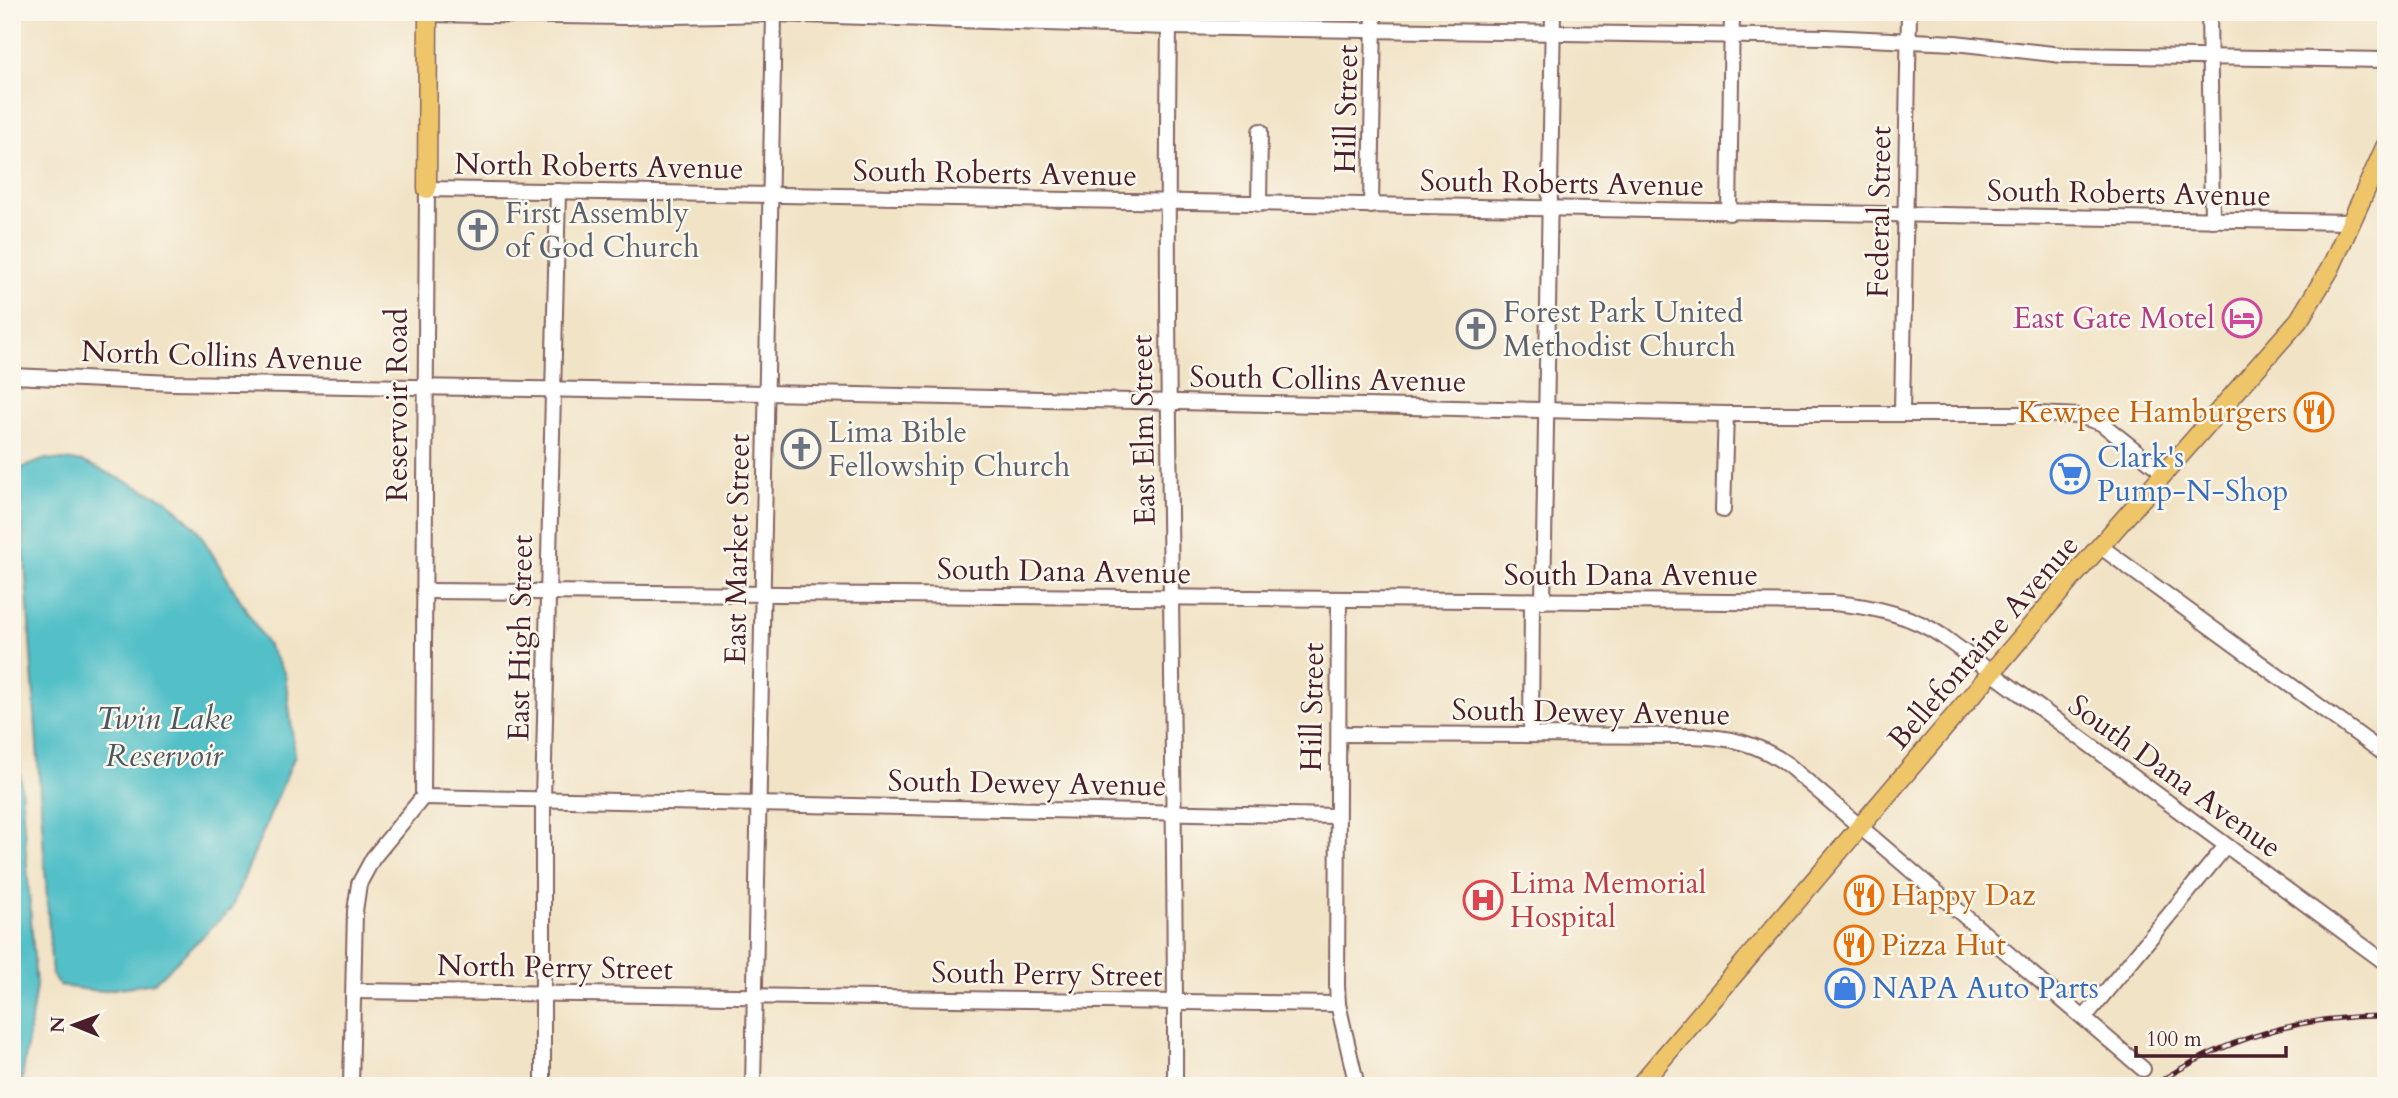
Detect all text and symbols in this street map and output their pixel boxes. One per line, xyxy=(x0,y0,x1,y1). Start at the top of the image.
street label: Hill Street xyxy=(1325,44,1368,174)
street label: Federal Street xyxy=(1858,125,1902,298)
street label: North Roberts Avenue xyxy=(454,143,744,190)
street label: South Roberts Avenue xyxy=(853,151,1137,196)
street label: South Roberts Avenue xyxy=(1420,161,1704,206)
street label: South Roberts Avenue xyxy=(1987,171,2271,216)
place label: First Assembly of God Church xyxy=(505,193,700,268)
church icon: First Assembly of God Church xyxy=(457,209,499,251)
place label: Forest Park United Methodist Church xyxy=(1503,292,1743,367)
hotel icon: East Gate Motel xyxy=(2221,297,2263,339)
place label: East Gate Motel xyxy=(2013,298,2215,339)
street label: Reservoir Road xyxy=(377,308,418,502)
church icon: Forest Park United Methodist Church xyxy=(1455,308,1497,350)
street label: North Collins Avenue xyxy=(80,331,364,382)
street label: East Elm Street xyxy=(1121,334,1166,526)
street label: South Collins Avenue xyxy=(1189,357,1467,402)
restaurant icon: Kewpee Hamburgers xyxy=(2293,391,2335,433)
place label: Kewpee Hamburgers xyxy=(2017,392,2287,433)
place label: Lima Bible Fellowship Church xyxy=(828,412,1071,487)
church icon: Lima Bible Fellowship Church xyxy=(780,428,822,470)
street label: East Market Street xyxy=(715,433,760,665)
place label: Clark's Pump-N-Shop xyxy=(2097,437,2289,512)
supermarket icon: Clark's Pump-N-Shop xyxy=(2049,453,2091,495)
street label: Bellefontaine Avenue xyxy=(1879,526,2088,758)
street label: East High Street xyxy=(498,534,543,741)
street label: South Dana Avenue xyxy=(936,549,1192,594)
street label: South Dana Avenue xyxy=(1504,555,1758,596)
street label: Hill Street xyxy=(1291,642,1334,772)
street label: South Dana Avenue xyxy=(2060,685,2290,868)
street label: South Dewey Avenue xyxy=(1451,690,1731,735)
water label: Twin Lake Reservoir xyxy=(96,697,233,778)
street label: South Dewey Avenue xyxy=(887,761,1167,806)
place label: Lima Memorial Hospital xyxy=(1510,863,1707,938)
restaurant icon: Happy Daz xyxy=(1843,874,1885,916)
place label: Happy Daz xyxy=(1891,875,2036,916)
hospital icon: Lima Memorial Hospital xyxy=(1462,879,1504,921)
restaurant icon: Pizza Hut xyxy=(1833,924,1875,966)
place label: Pizza Hut xyxy=(1881,925,2007,966)
street label: North Perry Street xyxy=(437,945,674,990)
street label: South Perry Street xyxy=(931,952,1163,997)
shop icon: NAPA Auto Parts xyxy=(1824,967,1866,1009)
place label: NAPA Auto Parts xyxy=(1872,968,2099,1009)
north arrow xyxy=(38,990,108,1060)
scale bar xyxy=(2136,1014,2286,1058)
text: N xyxy=(45,1016,71,1033)
text: 100 m xyxy=(2146,1025,2202,1054)

